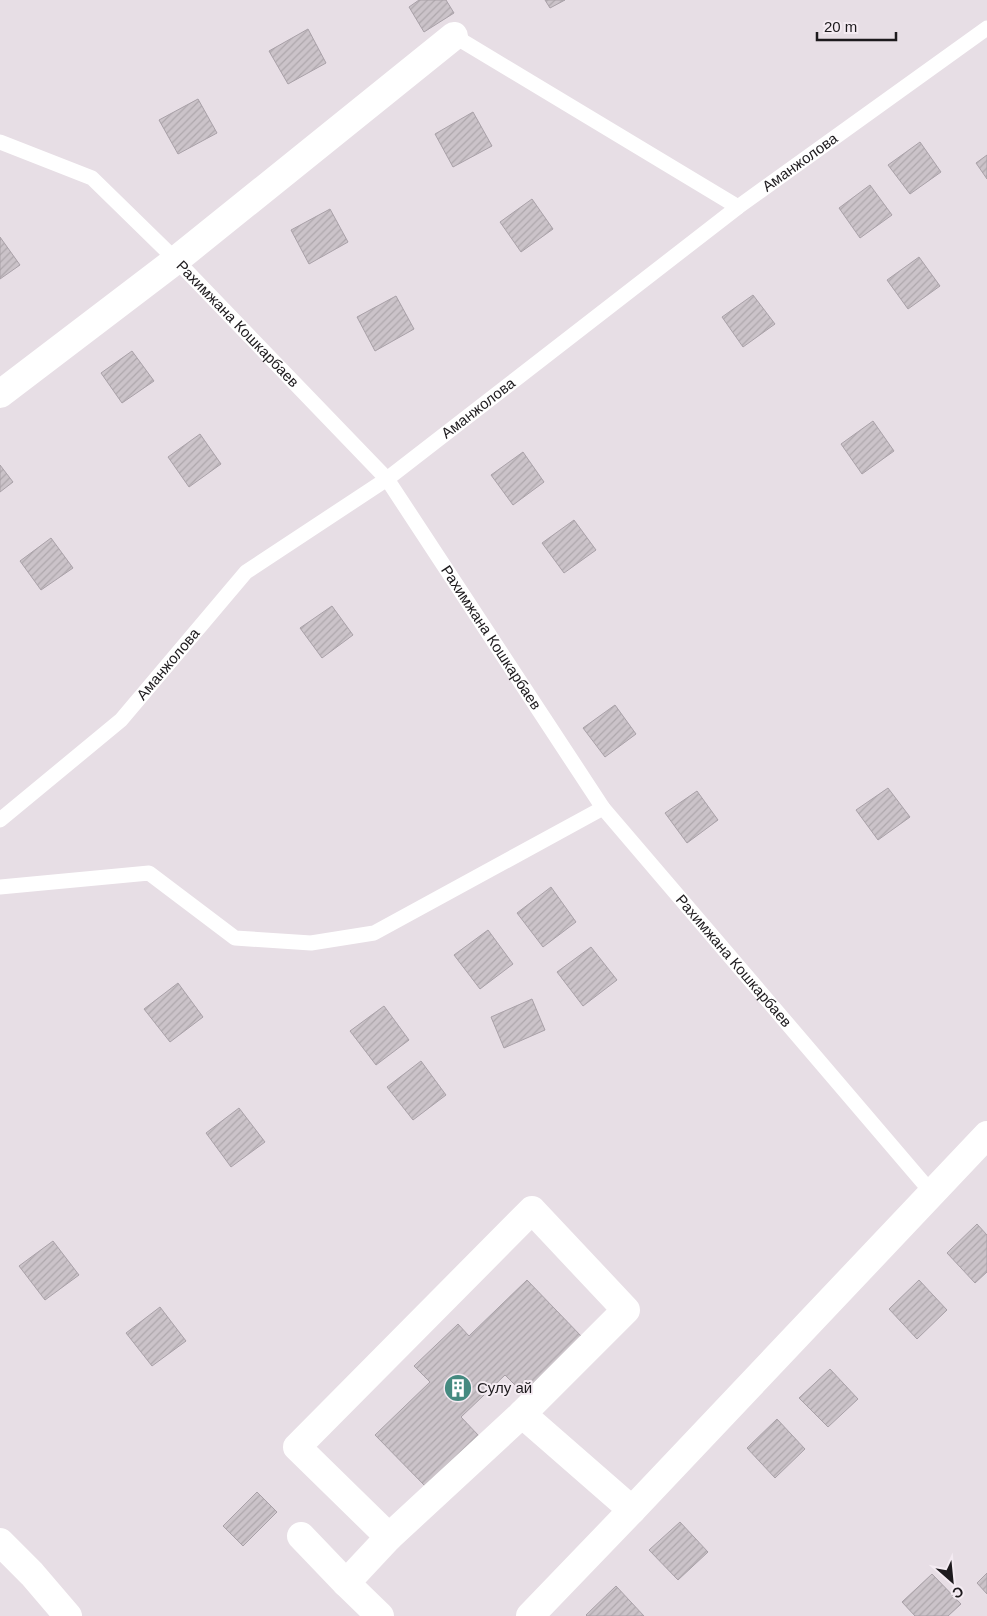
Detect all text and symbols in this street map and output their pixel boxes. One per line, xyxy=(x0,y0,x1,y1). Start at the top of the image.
scale bar xyxy=(817,10,896,42)
text: 20 m xyxy=(824,18,857,35)
street label: Аманжолова xyxy=(759,129,841,195)
street label: Рахимжана Кошкарбаев xyxy=(173,257,303,390)
street label: Аманжолова xyxy=(438,374,519,442)
street label: Рахимжана Кошкарбаев xyxy=(438,562,545,713)
street label: Аманжолова xyxy=(133,624,203,703)
street label: Рахимжана Кошкарбаев xyxy=(673,891,795,1030)
building icon: Сулу ай xyxy=(443,1373,473,1403)
place label: Сулу ай xyxy=(477,1379,532,1396)
north arrow xyxy=(927,1556,977,1606)
text: С xyxy=(950,1583,966,1602)

